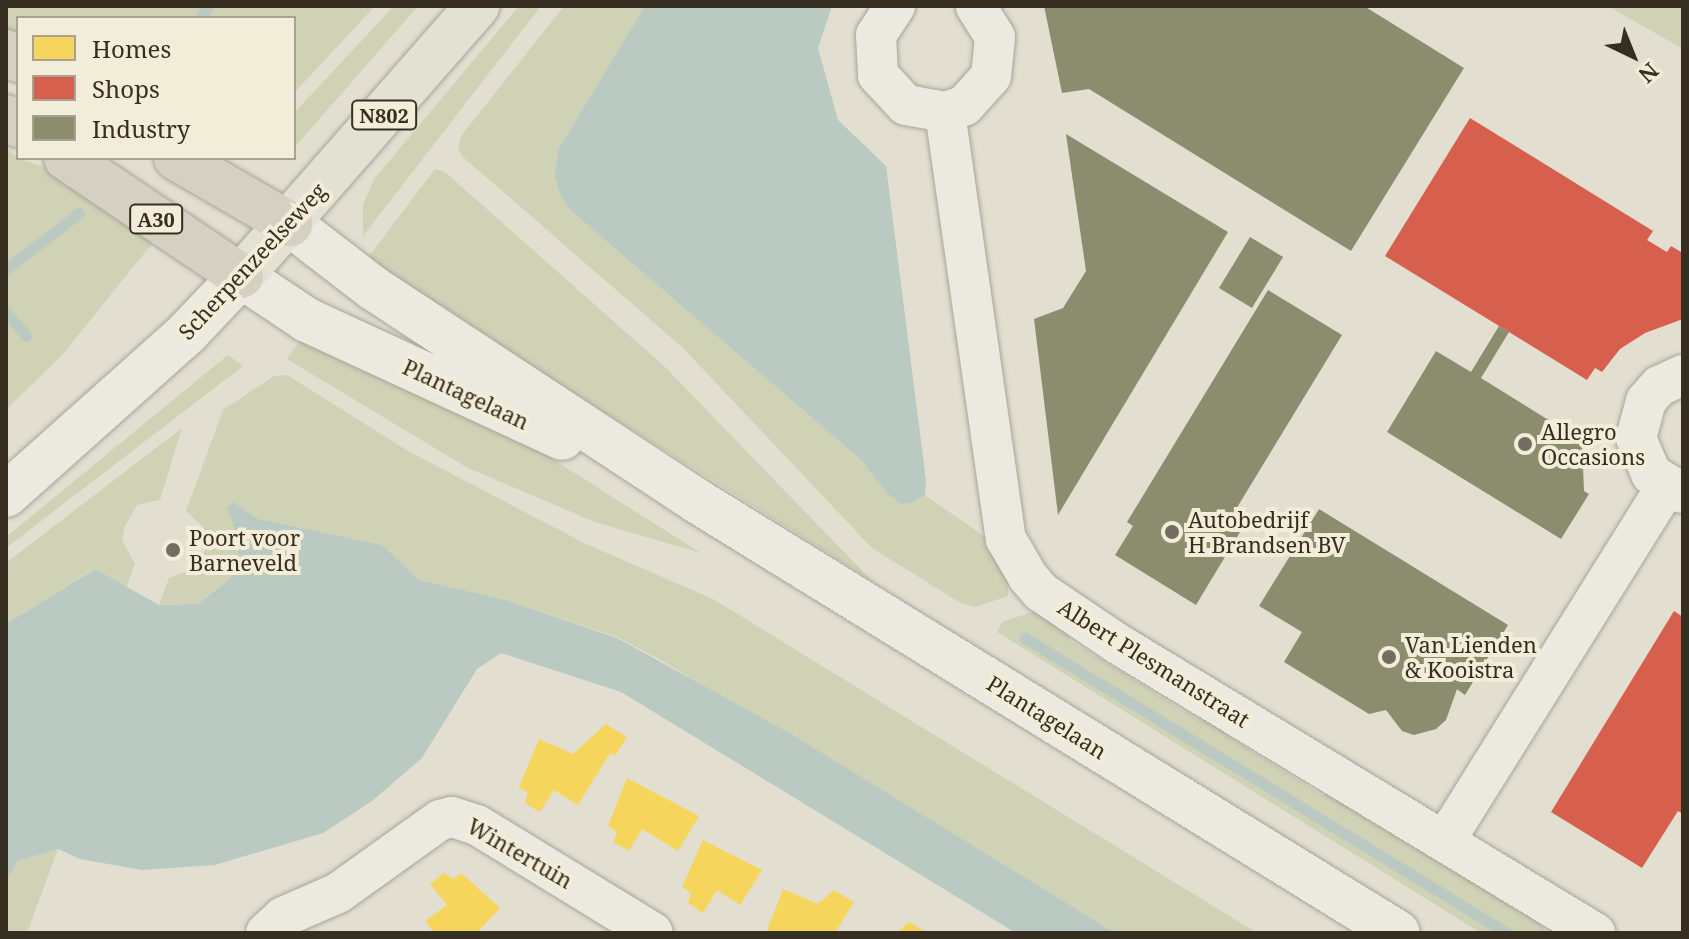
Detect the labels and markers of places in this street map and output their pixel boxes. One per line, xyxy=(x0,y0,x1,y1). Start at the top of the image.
place label: Allegro Occasions xyxy=(1541,418,1645,470)
marker: Allegro Occasions xyxy=(1516,435,1534,453)
place label: Autobedrijf H Brandsen BV xyxy=(1188,506,1346,558)
marker: Autobedrijf H Brandsen BV xyxy=(1163,523,1181,541)
place label: Poort voor Barneveld xyxy=(189,524,300,576)
marker: Poort voor Barneveld xyxy=(164,541,182,559)
place label: Van Lienden & Kooistra xyxy=(1405,631,1537,682)
marker: Van Lienden & Kooistra xyxy=(1380,648,1398,666)

